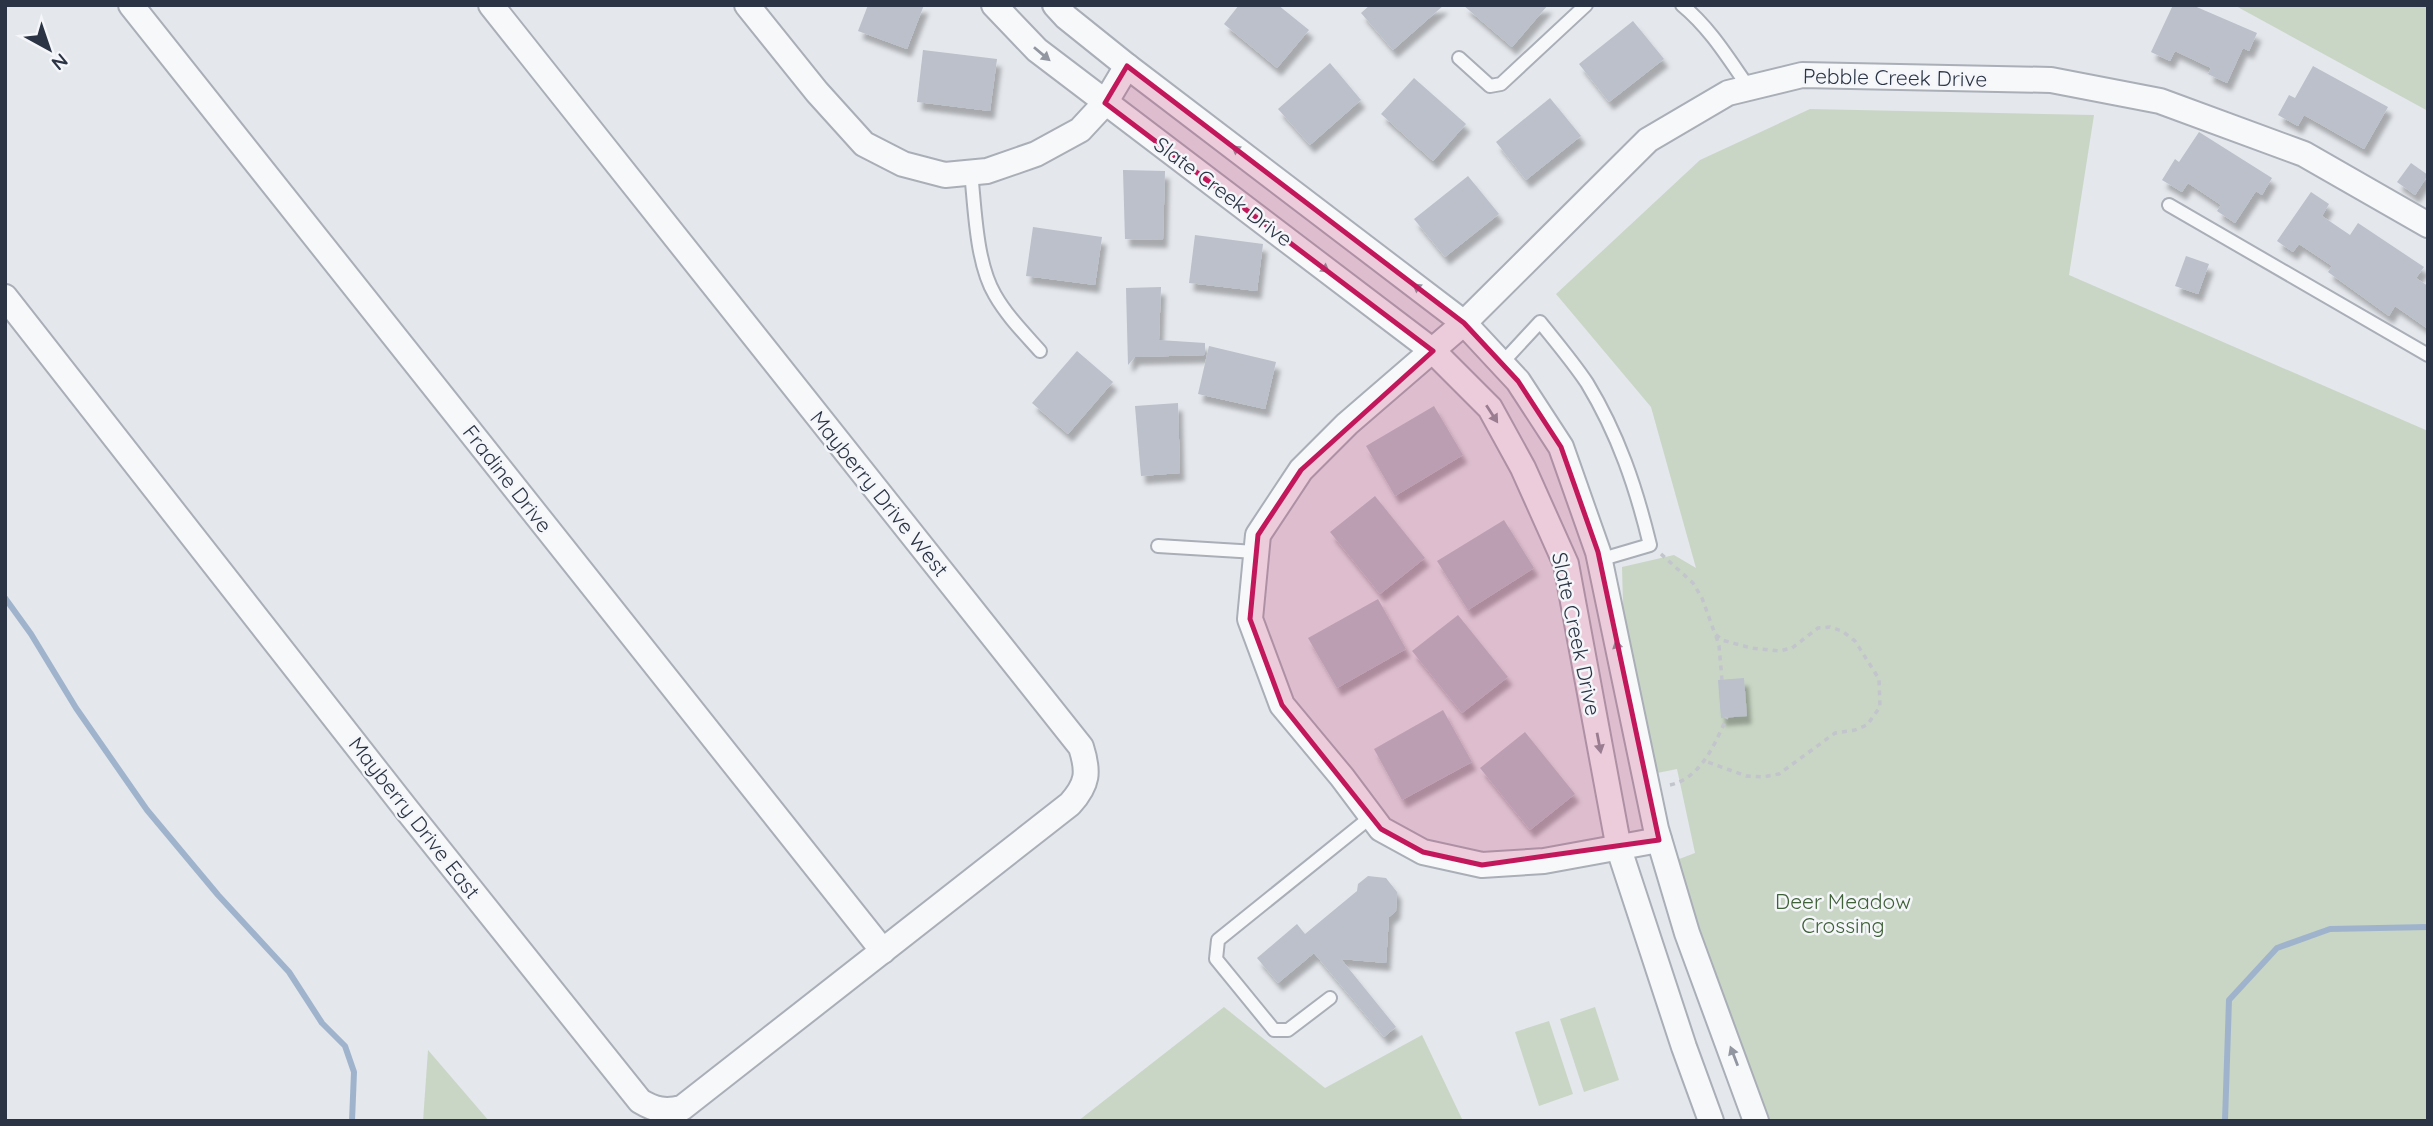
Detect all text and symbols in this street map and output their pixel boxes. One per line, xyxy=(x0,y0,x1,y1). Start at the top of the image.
north arrow xyxy=(14,14,84,84)
one-way arrow xyxy=(1034,46,1051,61)
text: N xyxy=(47,48,73,76)
street label: Pebble Creek Drive xyxy=(1803,62,1987,92)
street label: Slate Creek Drive xyxy=(1149,131,1298,252)
one-way arrow xyxy=(1231,145,1249,159)
one-way arrow xyxy=(1311,259,1330,273)
one-way arrow xyxy=(1412,283,1430,297)
street label: Mayberry Drive West xyxy=(805,405,955,581)
one-way arrow xyxy=(1485,405,1499,423)
street label: Fradine Drive xyxy=(458,419,558,538)
street label: Slate Creek Drive xyxy=(1547,550,1607,718)
one-way arrow xyxy=(1613,639,1624,661)
street label: Mayberry Drive East xyxy=(343,731,486,904)
one-way arrow xyxy=(1594,732,1605,754)
park label: Deer Meadow Crossing xyxy=(1775,888,1911,938)
one-way arrow xyxy=(1728,1046,1739,1067)

